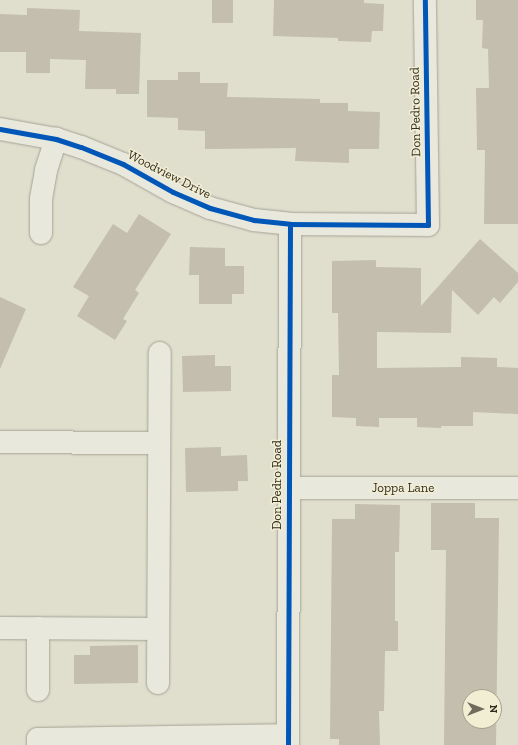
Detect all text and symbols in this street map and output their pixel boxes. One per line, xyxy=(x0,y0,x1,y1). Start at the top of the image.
street label: Don Pedro Road xyxy=(407,67,425,157)
street label: Woodview Drive xyxy=(125,147,213,203)
street label: Don Pedro Road xyxy=(269,440,285,530)
street label: Joppa Lane xyxy=(372,480,434,496)
north arrow xyxy=(462,689,502,729)
text: N xyxy=(487,705,500,713)

